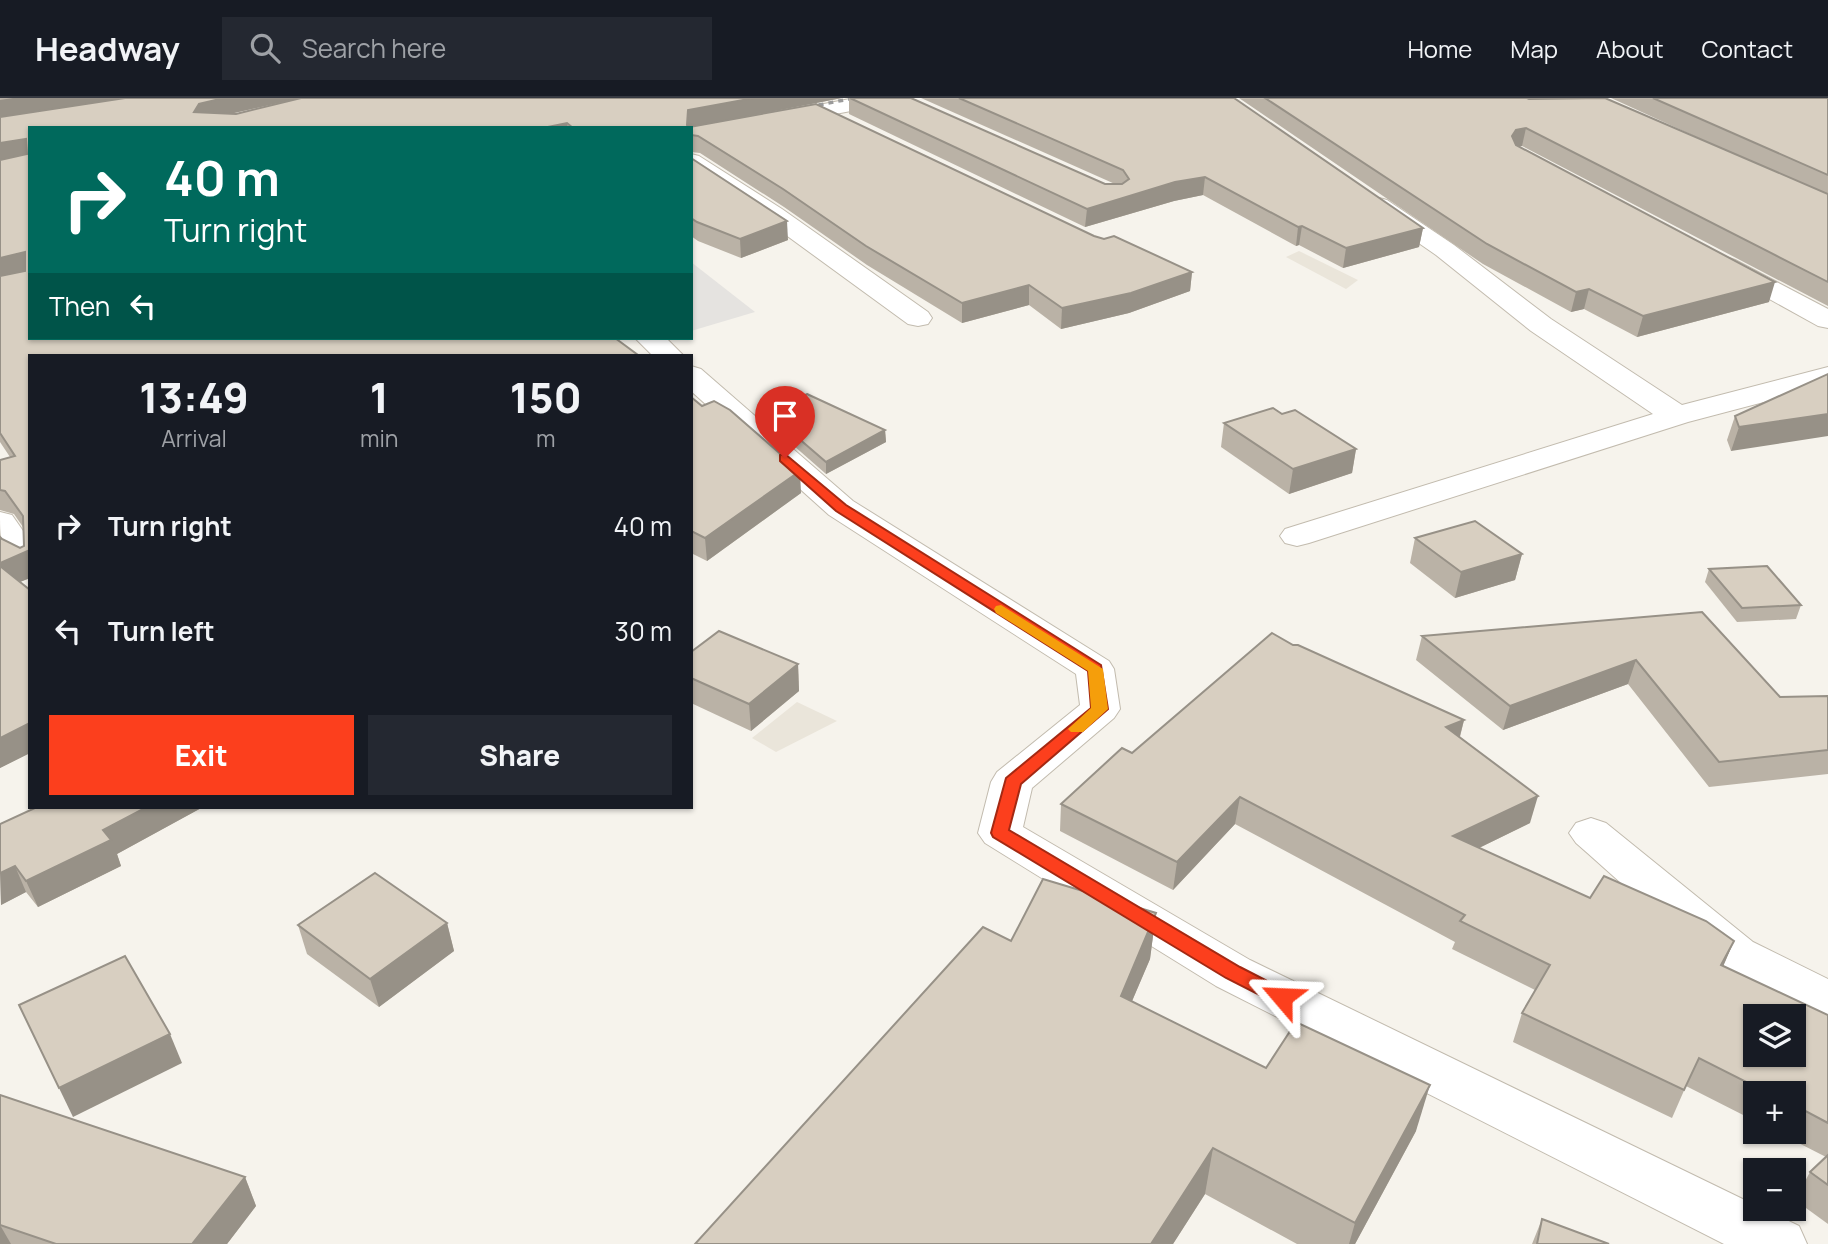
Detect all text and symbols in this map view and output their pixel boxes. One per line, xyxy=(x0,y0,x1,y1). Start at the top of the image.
search box xyxy=(222,17,712,80)
text: Headway xyxy=(35,26,180,71)
icon: search xyxy=(246,29,284,67)
text: Search here xyxy=(302,30,446,66)
text: Home xyxy=(1407,32,1472,65)
text: Map xyxy=(1510,32,1558,65)
text: About xyxy=(1596,32,1664,65)
text: Contact xyxy=(1702,32,1793,65)
text: 40 m xyxy=(164,144,280,211)
icon: right xyxy=(49,154,140,245)
text: Turn right xyxy=(164,208,307,252)
icon: left xyxy=(124,287,162,325)
text: Then xyxy=(49,288,110,324)
text: 13:49 xyxy=(139,368,249,426)
text: 1 xyxy=(370,368,389,426)
text: 150 xyxy=(510,368,582,426)
pin xyxy=(755,386,815,458)
icon: arrive xyxy=(766,397,804,435)
text: Arrival xyxy=(161,422,227,454)
text: min xyxy=(360,422,399,454)
text: m xyxy=(536,422,556,454)
icon: right xyxy=(49,507,87,545)
text: Turn right xyxy=(108,508,232,544)
text: 40 m xyxy=(614,508,672,544)
icon: left xyxy=(49,612,87,650)
text: Turn left xyxy=(108,613,215,649)
text: 30 m xyxy=(615,613,672,649)
button: Exit xyxy=(49,715,354,795)
button: Share xyxy=(368,715,672,795)
position arrow xyxy=(1245,960,1319,1034)
map controls xyxy=(1743,1004,1806,1221)
button: layers xyxy=(1743,1004,1806,1067)
button: + xyxy=(1743,1081,1806,1144)
button: − xyxy=(1743,1158,1806,1221)

